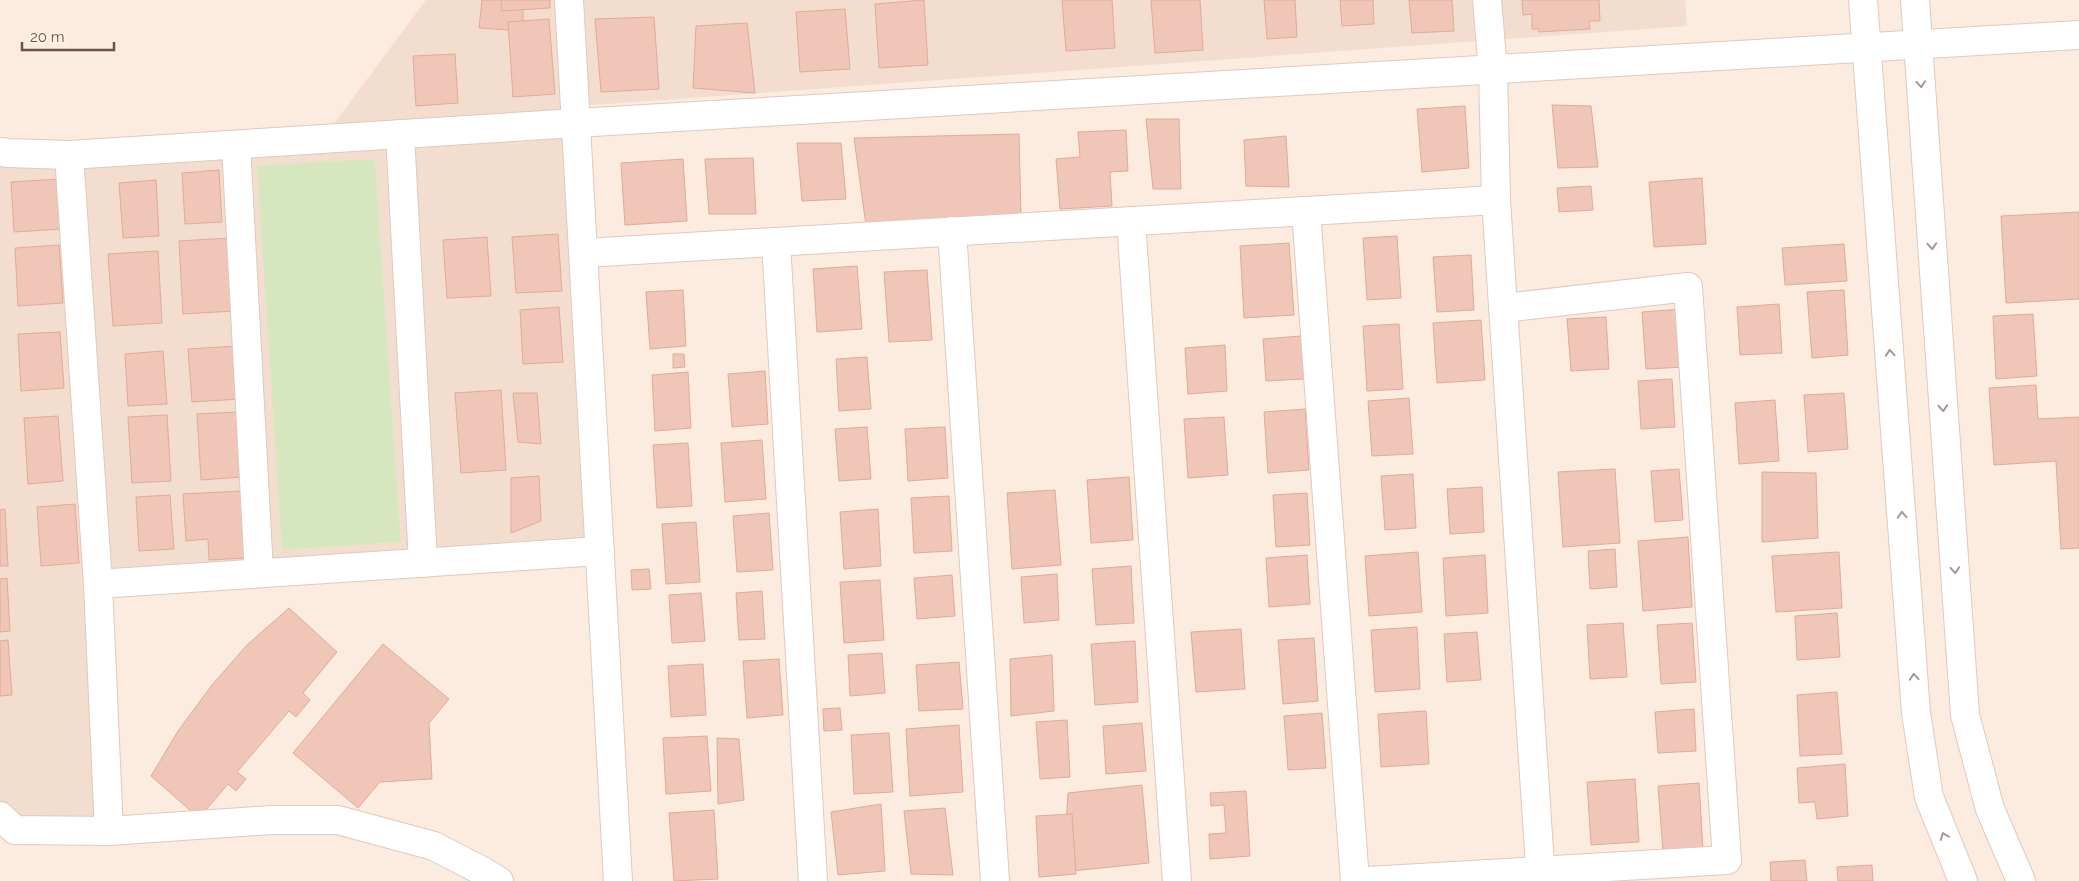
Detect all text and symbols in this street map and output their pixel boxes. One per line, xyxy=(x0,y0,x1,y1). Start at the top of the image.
scale bar xyxy=(22,20,115,52)
text: 20 m xyxy=(30,28,65,46)
one-way arrow xyxy=(1915,80,1926,88)
one-way arrow xyxy=(1926,242,1937,250)
one-way arrow xyxy=(1884,349,1895,357)
one-way arrow xyxy=(1938,404,1949,412)
one-way arrow xyxy=(1896,511,1907,519)
one-way arrow xyxy=(1949,566,1960,574)
one-way arrow xyxy=(1908,673,1919,681)
one-way arrow xyxy=(1940,832,1950,841)

